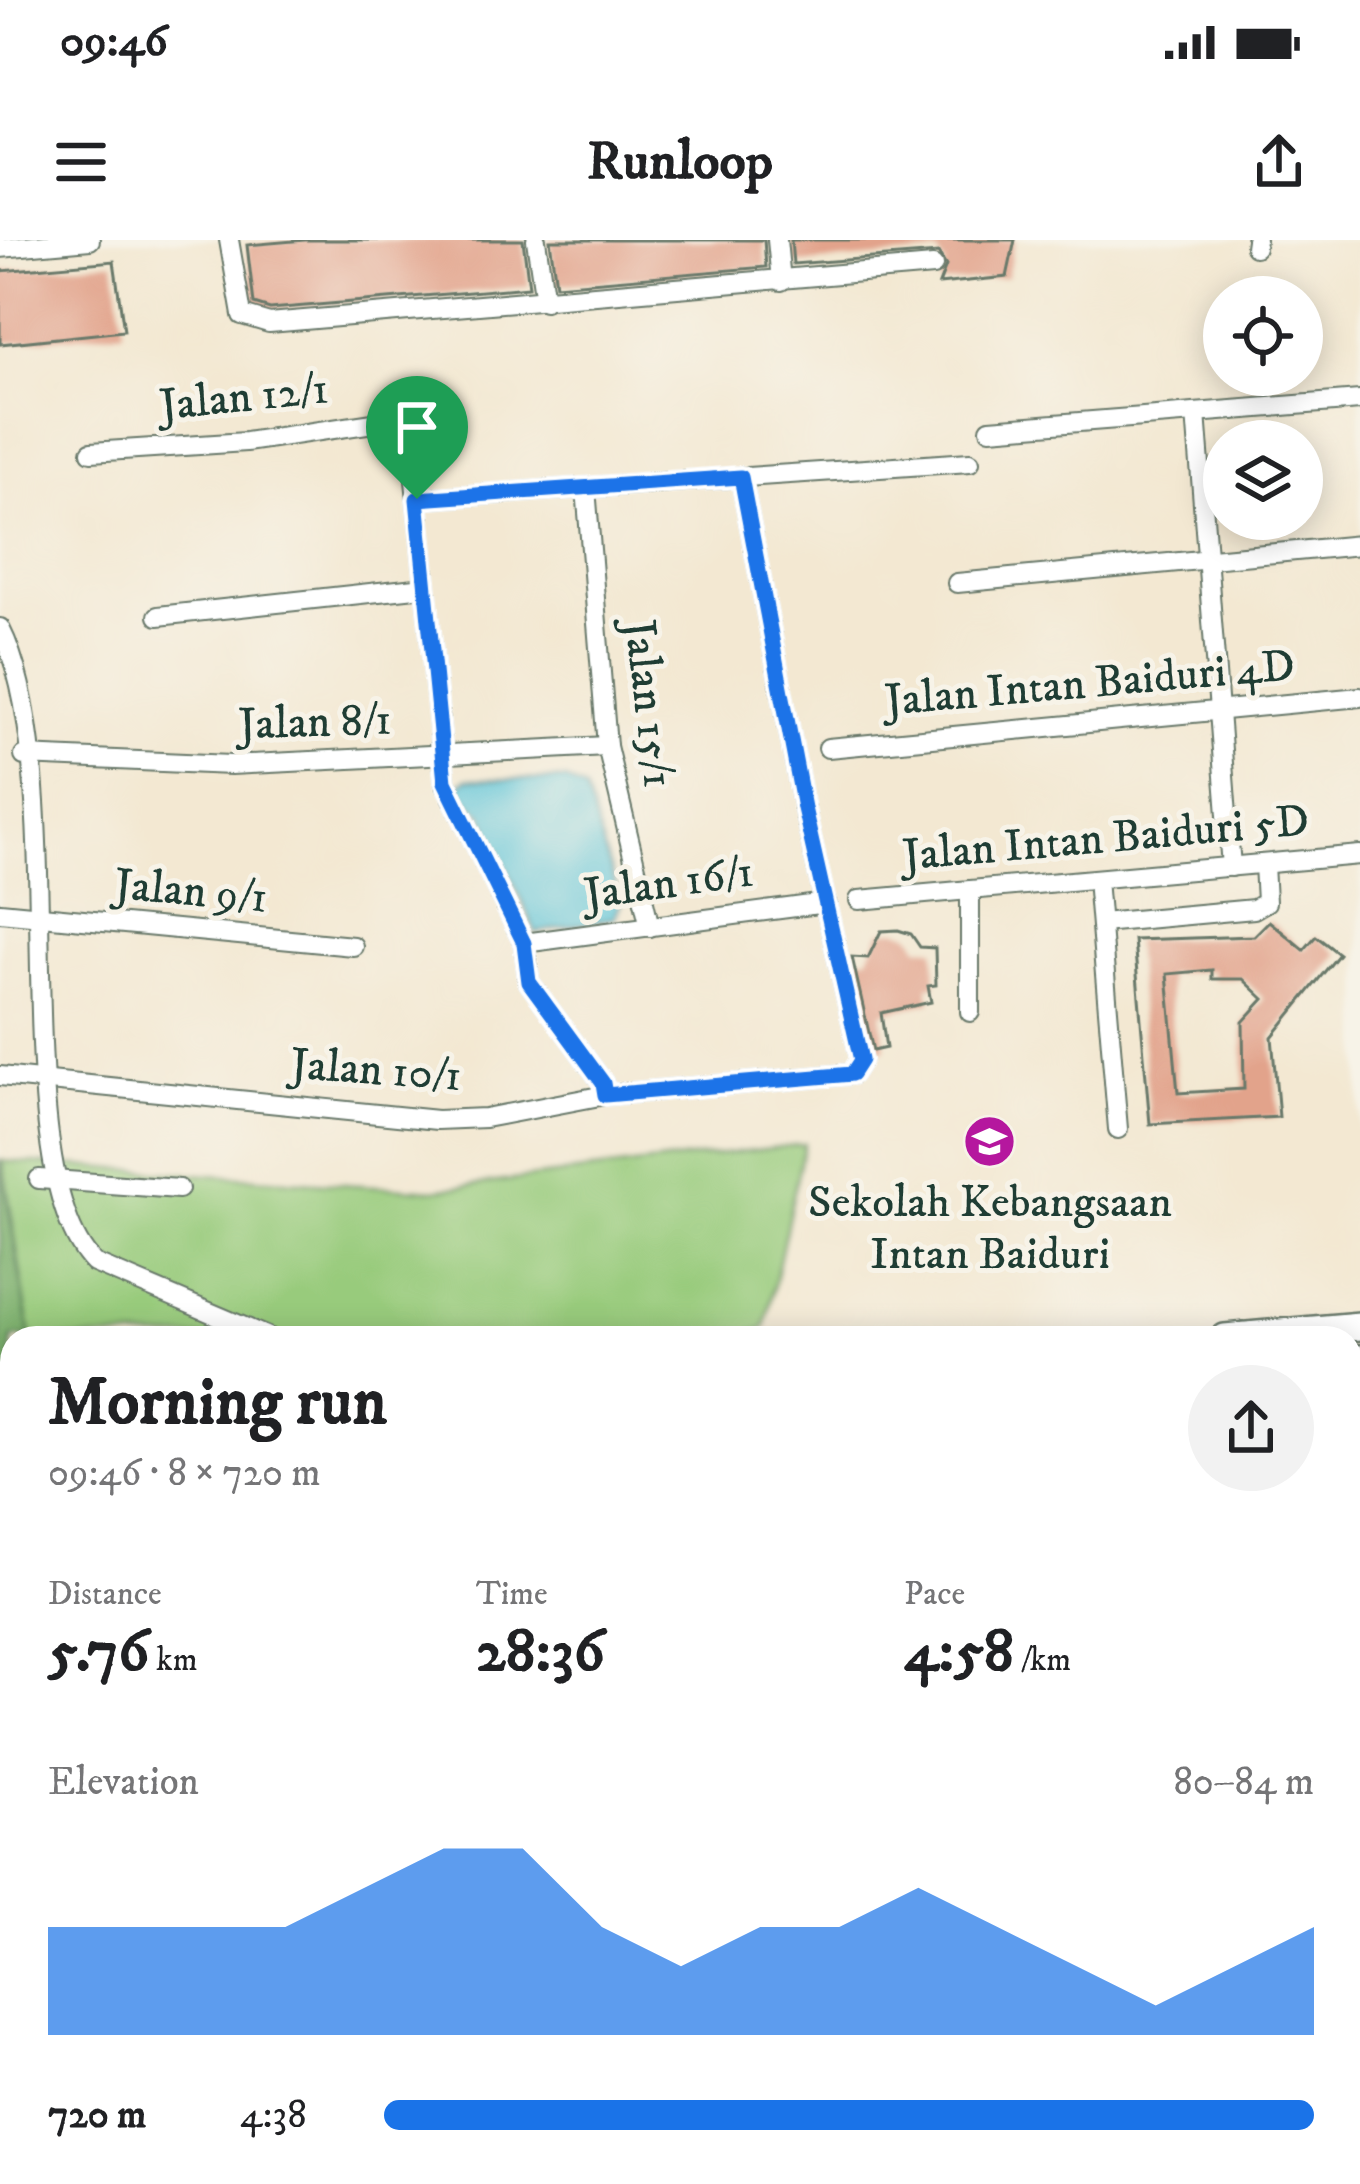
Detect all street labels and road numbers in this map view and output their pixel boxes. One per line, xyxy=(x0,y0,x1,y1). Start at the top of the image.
street label: Jalan 12/1 xyxy=(153,361,331,435)
street label: Jalan 15/1 xyxy=(609,613,686,791)
street label: Jalan Intan Baiduri 4D xyxy=(879,638,1297,730)
street label: Jalan 8/1 xyxy=(233,692,393,754)
street label: Jalan Intan Baiduri 5D xyxy=(896,793,1312,885)
street label: Jalan 16/1 xyxy=(577,844,757,924)
street label: Jalan 9/1 xyxy=(108,857,270,927)
street label: Jalan 10/1 xyxy=(285,1037,463,1105)

